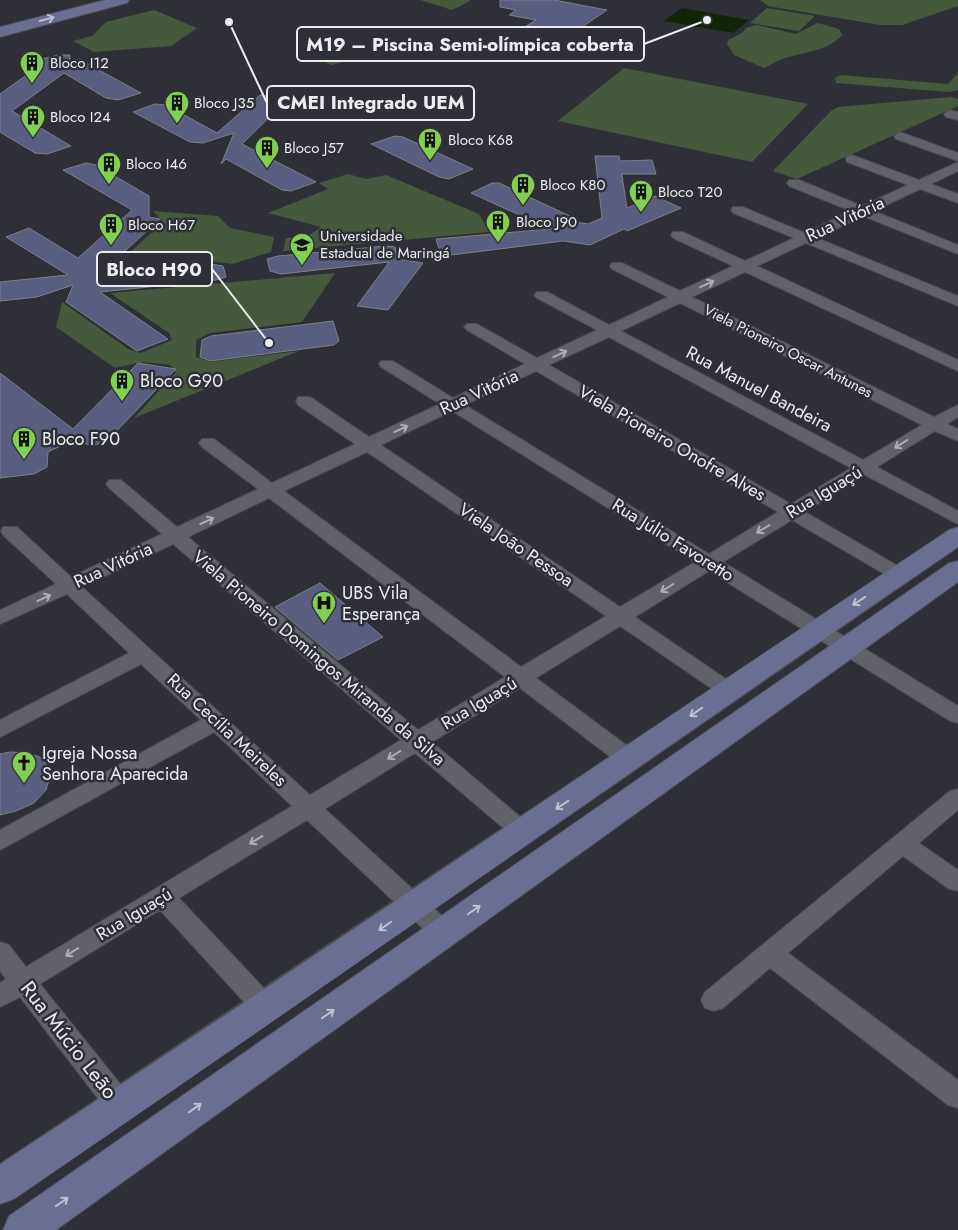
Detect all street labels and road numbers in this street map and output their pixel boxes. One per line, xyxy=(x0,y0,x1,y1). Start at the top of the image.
street label: Rua Vitória xyxy=(802,190,888,248)
street label: Viela Pioneiro Oscar Antunes xyxy=(700,299,876,403)
street label: Rua Manuel Bandeira xyxy=(681,340,837,438)
street label: Rua Vitória xyxy=(436,363,522,421)
street label: Viela Pioneiro Onofre Alves xyxy=(574,379,770,507)
street label: Rua Iguaçú xyxy=(781,459,867,525)
street label: Rua Júlio Favoretto xyxy=(607,492,739,588)
street label: Viela João Pessoa xyxy=(453,497,579,593)
street label: Rua Vitória xyxy=(70,536,156,594)
street label: Viela Pioneiro Domingos Miranda da Silva xyxy=(187,544,451,772)
street label: Rua Cecília Meireles xyxy=(161,667,293,793)
street label: Rua Iguaçú xyxy=(436,670,522,736)
street label: Rua Iguaçú xyxy=(91,881,177,947)
street label: Rua Múcio Leão xyxy=(13,975,125,1105)

